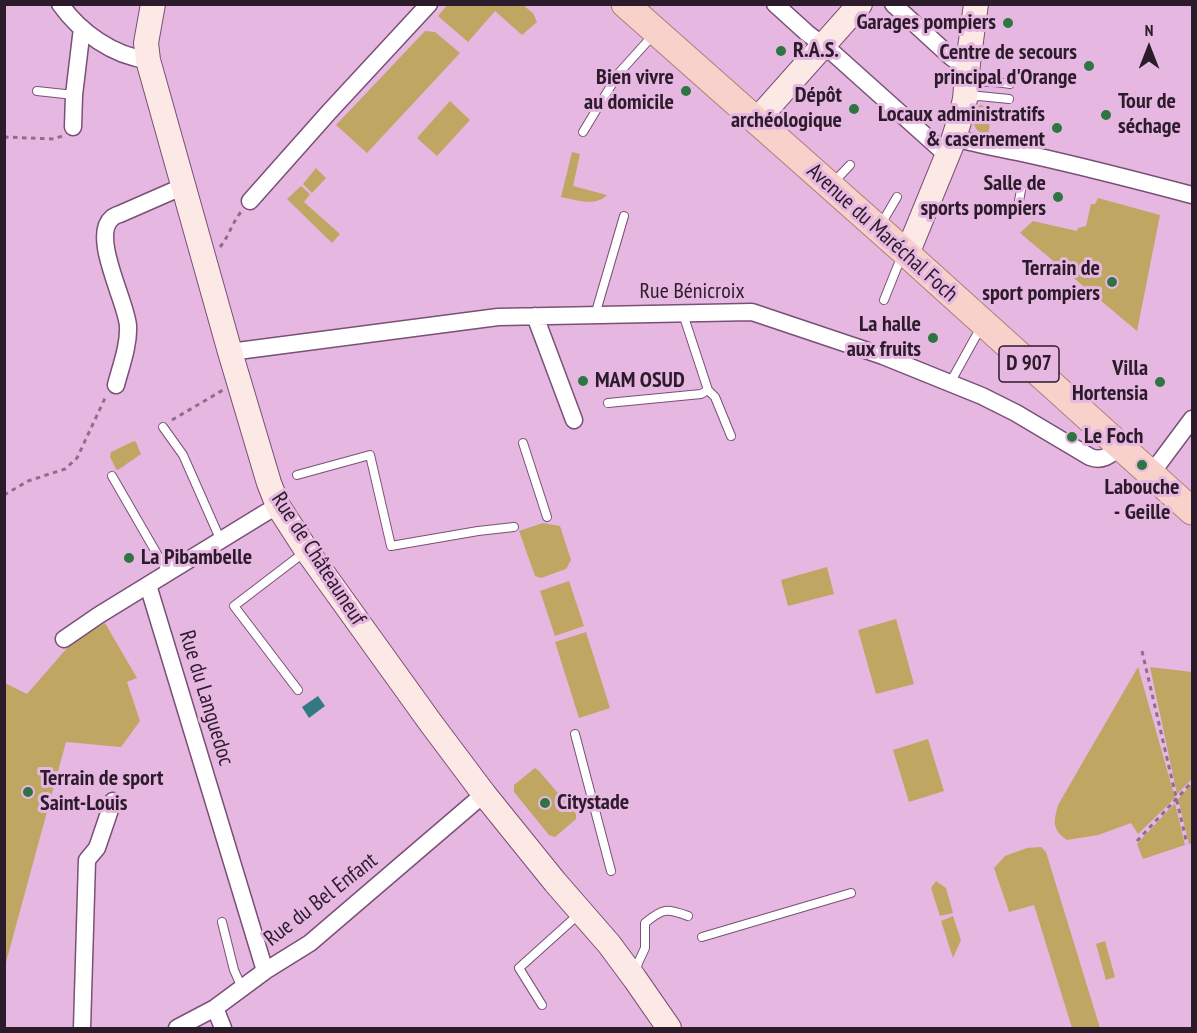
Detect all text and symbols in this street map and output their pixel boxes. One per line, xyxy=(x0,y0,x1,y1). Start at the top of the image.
place label: Garages pompiers xyxy=(856,10,996,36)
marker: Garages pompiers xyxy=(1001,16,1015,30)
north arrow xyxy=(1119,18,1179,78)
text: N xyxy=(1145,20,1153,40)
place label: R.A.S. xyxy=(793,38,839,64)
place label: Centre de secours principal d'Orange xyxy=(934,40,1077,92)
marker: R.A.S. xyxy=(774,44,788,58)
marker: Centre de secours principal d'Orange xyxy=(1082,59,1096,73)
place label: Bien vivre au domicile xyxy=(584,65,674,116)
place label: Dépôt archéologique xyxy=(731,83,842,134)
marker: Bien vivre au domicile xyxy=(679,84,693,98)
place label: Tour de séchage xyxy=(1118,89,1181,140)
marker: Dépôt archéologique xyxy=(847,102,861,116)
place label: Locaux administratifs & casernement xyxy=(878,102,1045,154)
marker: Tour de séchage xyxy=(1099,108,1113,122)
marker: Locaux administratifs & casernement xyxy=(1050,121,1064,135)
street label: Avenue du Maréchal Foch xyxy=(801,158,963,308)
place label: Salle de sports pompiers xyxy=(921,171,1046,222)
marker: Salle de sports pompiers xyxy=(1051,190,1065,204)
place label: Terrain de sport pompiers xyxy=(982,256,1100,308)
marker: Terrain de sport pompiers xyxy=(1105,275,1119,289)
street label: Rue Bénicroix xyxy=(640,279,744,305)
place label: La halle aux fruits xyxy=(847,312,921,364)
marker: La halle aux fruits xyxy=(926,331,940,345)
road number: D 907 xyxy=(999,346,1059,382)
place label: Villa Hortensia xyxy=(1072,356,1148,408)
place label: MAM OSUD xyxy=(595,368,685,394)
marker: MAM OSUD xyxy=(576,374,590,388)
marker: Villa Hortensia xyxy=(1153,375,1167,389)
place label: Le Foch xyxy=(1084,424,1143,450)
marker: Le Foch xyxy=(1065,430,1079,444)
marker: Labouche - Geille xyxy=(1135,458,1149,472)
place label: Labouche - Geille xyxy=(1105,475,1179,526)
street label: Rue de Châteauneuf xyxy=(265,488,371,630)
place label: La Pibambelle xyxy=(141,545,252,571)
marker: La Pibambelle xyxy=(122,551,136,565)
street label: Rue du Languedoc xyxy=(173,627,239,769)
place label: Terrain de sport Saint-Louis xyxy=(40,766,163,818)
marker: Terrain de sport Saint-Louis xyxy=(21,785,35,799)
place label: Citystade xyxy=(557,790,629,816)
marker: Citystade xyxy=(538,796,552,810)
street label: Rue du Bel Enfant xyxy=(259,848,383,952)

